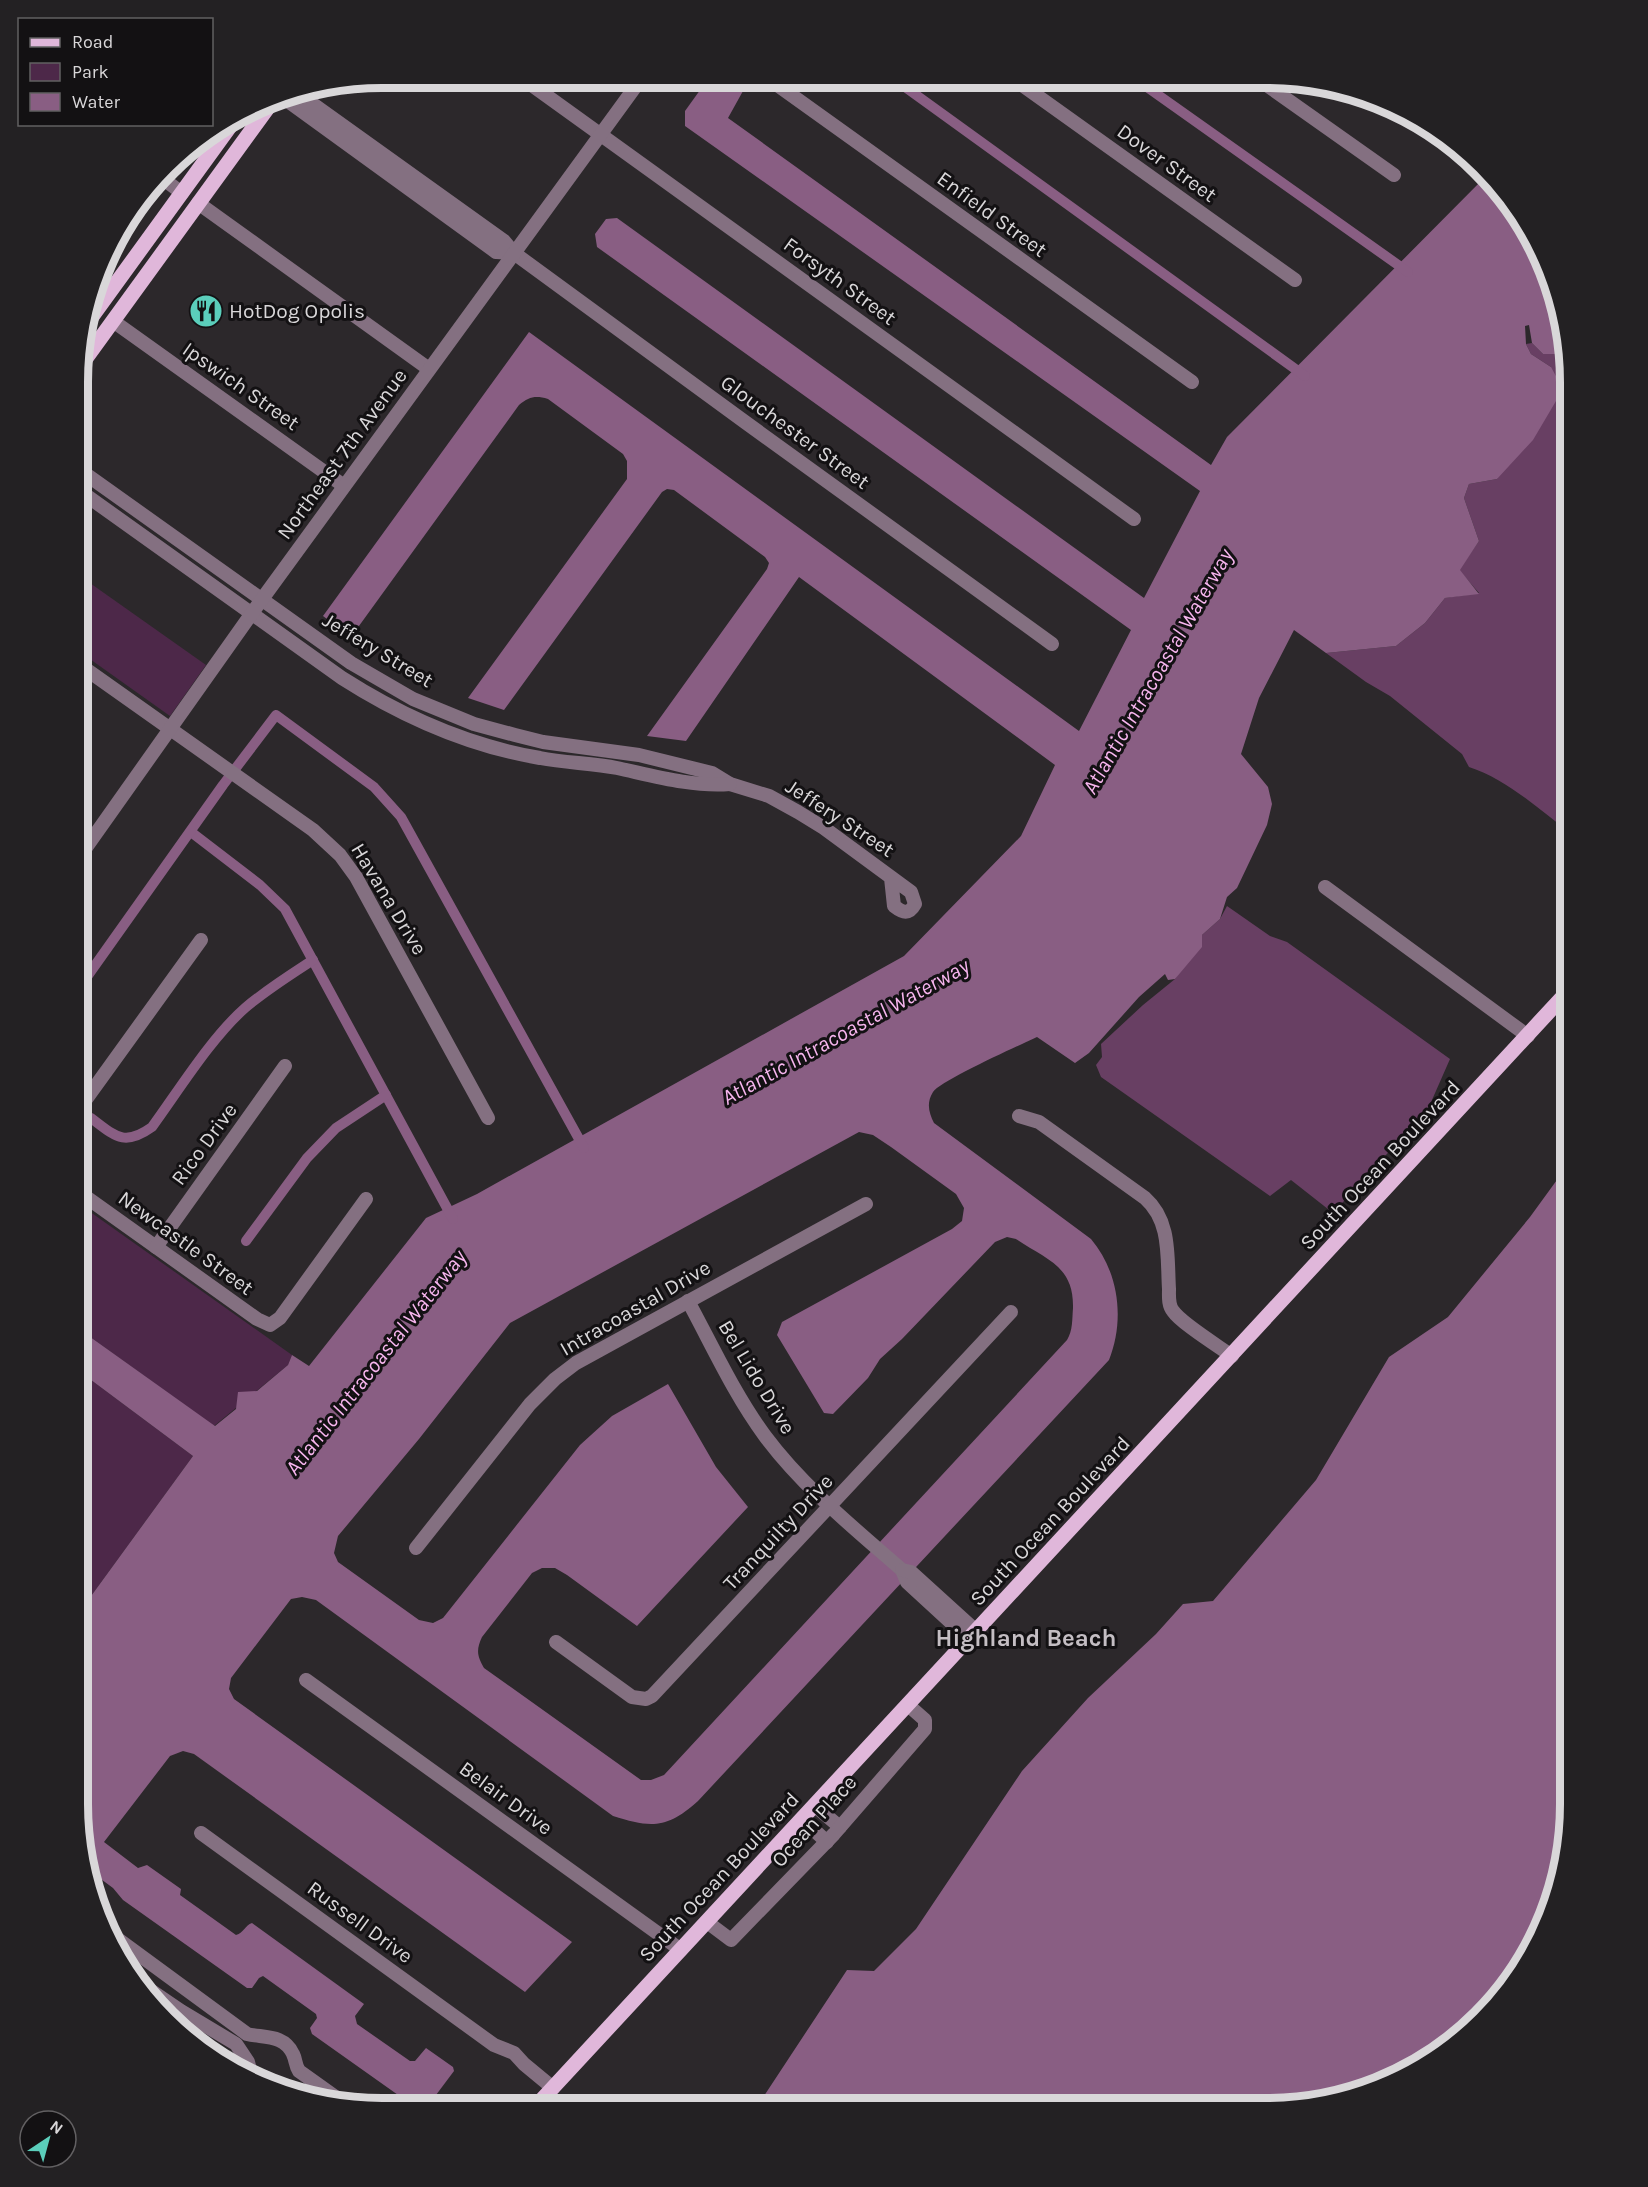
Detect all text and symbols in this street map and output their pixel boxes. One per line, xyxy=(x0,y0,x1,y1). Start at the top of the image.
legend xyxy=(18,18,213,126)
text: Road xyxy=(72,31,113,53)
text: Park xyxy=(72,61,109,83)
text: Water xyxy=(72,91,120,113)
street label: Dover Street xyxy=(1113,119,1221,207)
street label: Enfield Street xyxy=(932,166,1052,262)
street label: Forsyth Street xyxy=(779,232,901,330)
restaurant icon: HotDog Opolis xyxy=(188,293,224,329)
place label: HotDog Opolis xyxy=(229,299,365,323)
street label: Ipswich Street xyxy=(178,337,304,435)
street label: Northeast 7th Avenue xyxy=(272,364,412,544)
street label: Glouchester Street xyxy=(716,370,874,494)
water label: Atlantic Intracoastal Waterway xyxy=(1077,543,1240,799)
street label: Jeffery Street xyxy=(318,608,438,692)
street label: Jeffery Street xyxy=(781,774,899,862)
street label: Havana Drive xyxy=(346,839,432,959)
water label: Atlantic Intracoastal Waterway xyxy=(717,952,975,1111)
street label: South Ocean Boulevard xyxy=(1295,1075,1465,1255)
street label: Rico Drive xyxy=(166,1098,242,1190)
street label: Newcastle Street xyxy=(114,1186,258,1300)
water label: Atlantic Intracoastal Waterway xyxy=(280,1244,473,1480)
street label: Intracoastal Drive xyxy=(555,1255,715,1361)
street label: Bel Lido Drive xyxy=(714,1316,800,1438)
street label: South Ocean Boulevard xyxy=(965,1431,1135,1611)
street label: Tranquilty Drive xyxy=(718,1469,838,1595)
district label: Highland Beach xyxy=(936,1624,1116,1652)
street label: Belair Drive xyxy=(455,1756,557,1840)
street label: Ocean Place xyxy=(767,1770,861,1872)
street label: South Ocean Boulevard xyxy=(634,1787,804,1967)
street label: Russell Drive xyxy=(303,1876,417,1968)
north arrow xyxy=(18,2109,78,2169)
text: N xyxy=(46,2116,67,2138)

